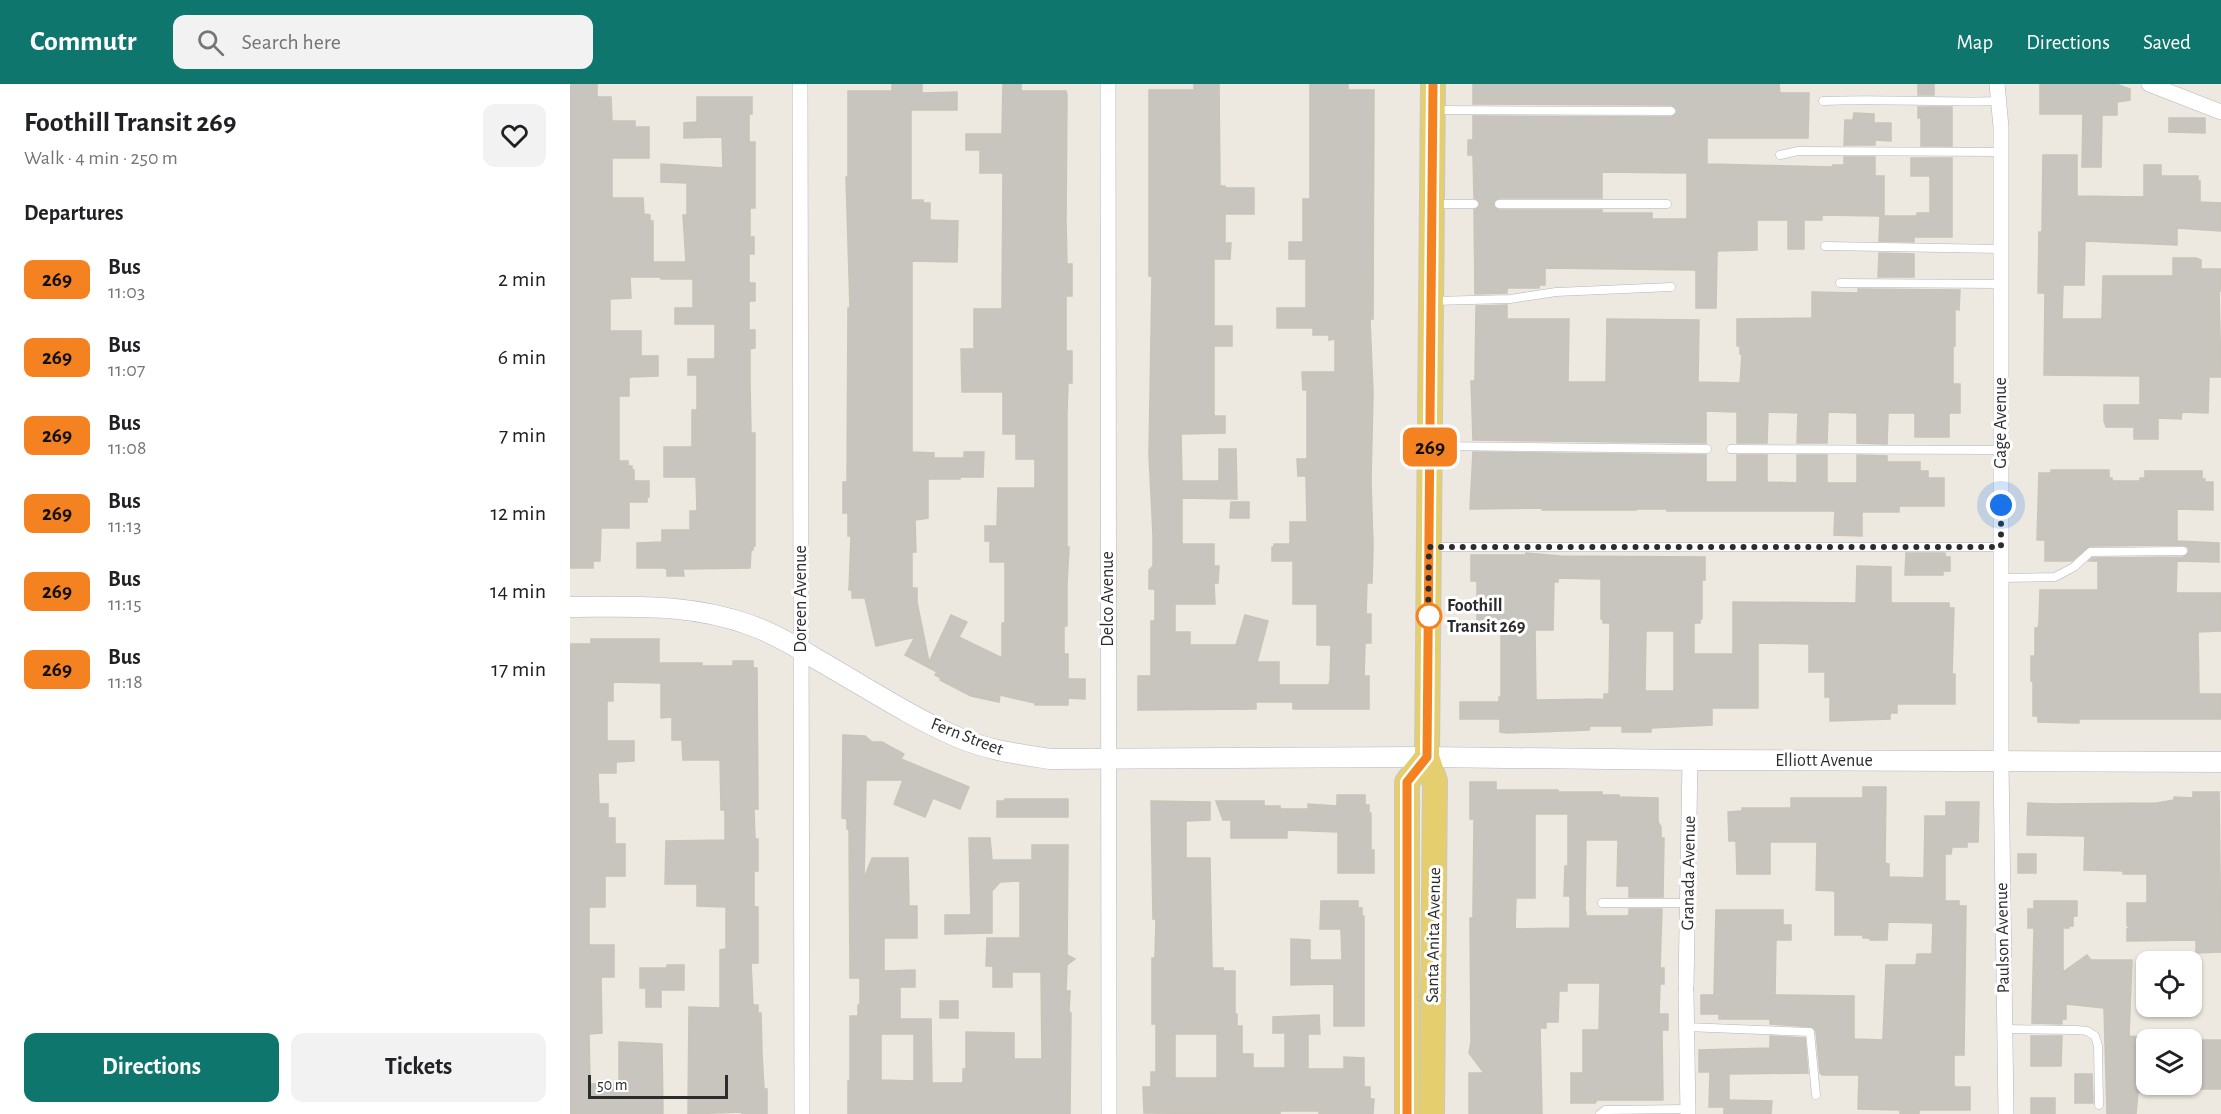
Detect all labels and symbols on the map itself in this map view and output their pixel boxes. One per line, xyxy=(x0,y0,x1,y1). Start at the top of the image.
street label: Gage Avenue xyxy=(1992,377,2010,469)
line badge: 269 xyxy=(1396,428,1464,466)
your location xyxy=(1986,490,2016,520)
street label: Doreen Avenue xyxy=(792,545,810,653)
street label: Delco Avenue xyxy=(1099,551,1117,647)
place label: Foothill Transit 269 xyxy=(1447,597,1526,636)
marker: Foothill Transit 269 xyxy=(1416,603,1442,629)
street label: Fern Street xyxy=(928,715,1006,759)
street label: Elliott Avenue xyxy=(1775,752,1873,770)
street label: Granada Avenue xyxy=(1679,815,1699,931)
street label: Santa Anita Avenue xyxy=(1424,867,1444,1003)
street label: Paulson Avenue xyxy=(1993,882,2013,994)
scale bar xyxy=(588,1072,728,1100)

